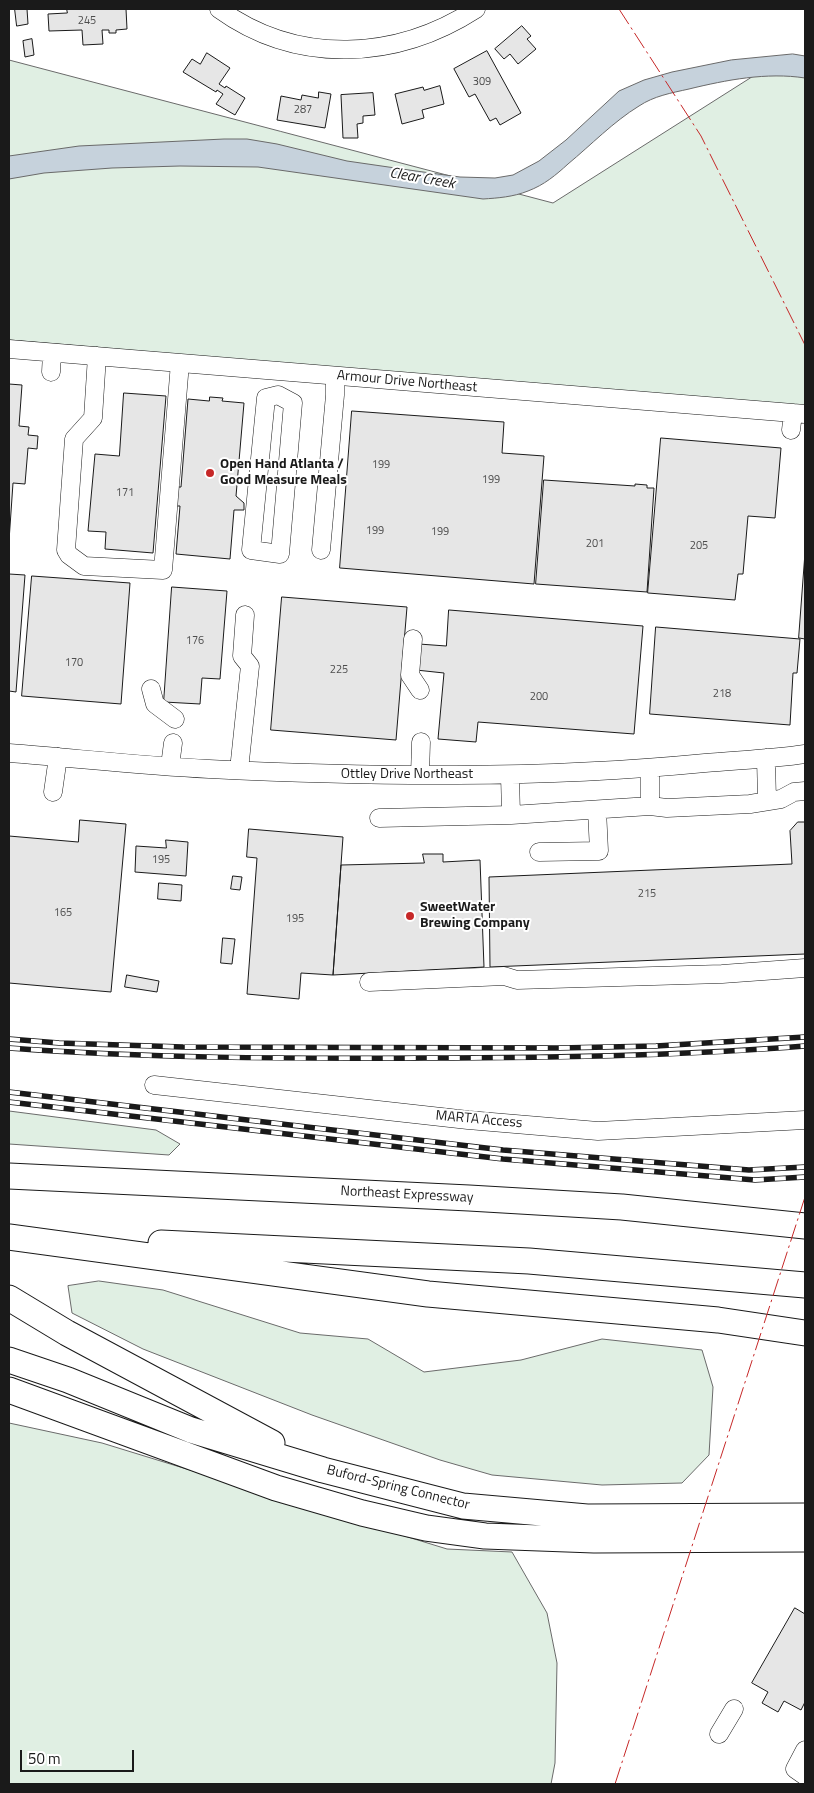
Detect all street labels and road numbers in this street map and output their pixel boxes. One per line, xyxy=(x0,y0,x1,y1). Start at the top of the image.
street label: Armour Drive Northeast xyxy=(336,367,478,397)
street label: Ottley Drive Northeast xyxy=(341,767,473,783)
street label: MARTA Access xyxy=(435,1108,523,1132)
street label: Northeast Expressway xyxy=(340,1183,474,1207)
street label: Buford-Spring Connector xyxy=(325,1462,471,1514)

